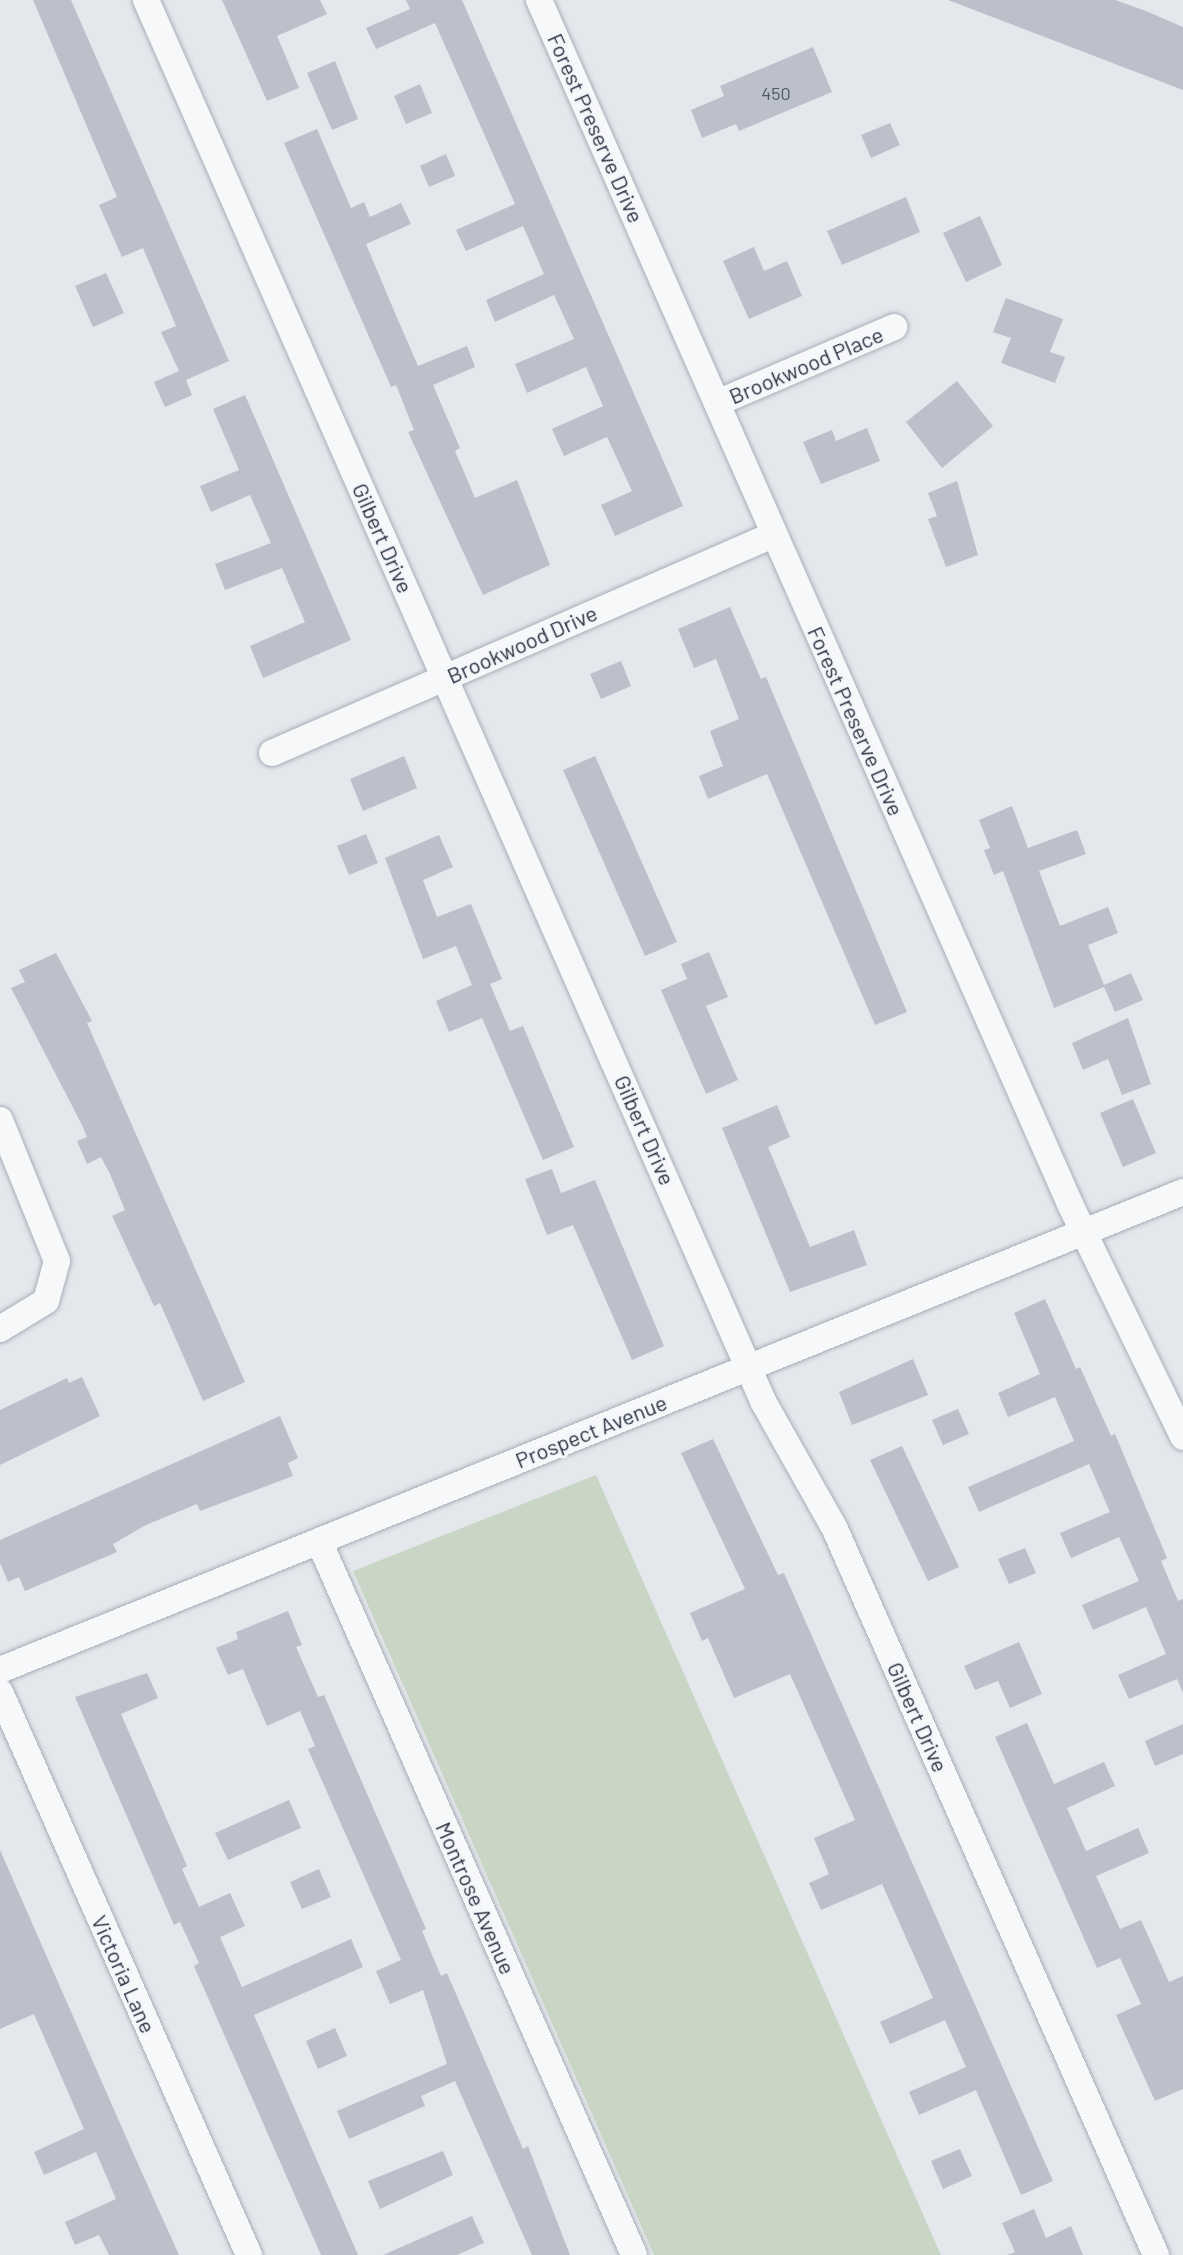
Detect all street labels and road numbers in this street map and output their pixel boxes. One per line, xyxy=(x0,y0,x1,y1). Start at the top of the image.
street label: Forest Preserve Drive xyxy=(542,29,650,227)
street label: Brookwood Place xyxy=(725,321,887,409)
street label: Gilbert Drive xyxy=(347,479,419,597)
street label: Brookwood Drive xyxy=(443,599,601,689)
street label: Forest Preserve Drive xyxy=(802,622,910,820)
street label: Gilbert Drive xyxy=(609,1071,681,1189)
street label: Prospect Avenue xyxy=(511,1389,671,1473)
street label: Gilbert Drive xyxy=(882,1658,954,1776)
street label: Montrose Avenue xyxy=(431,1818,521,1978)
street label: Victoria Lane xyxy=(86,1911,162,2037)

